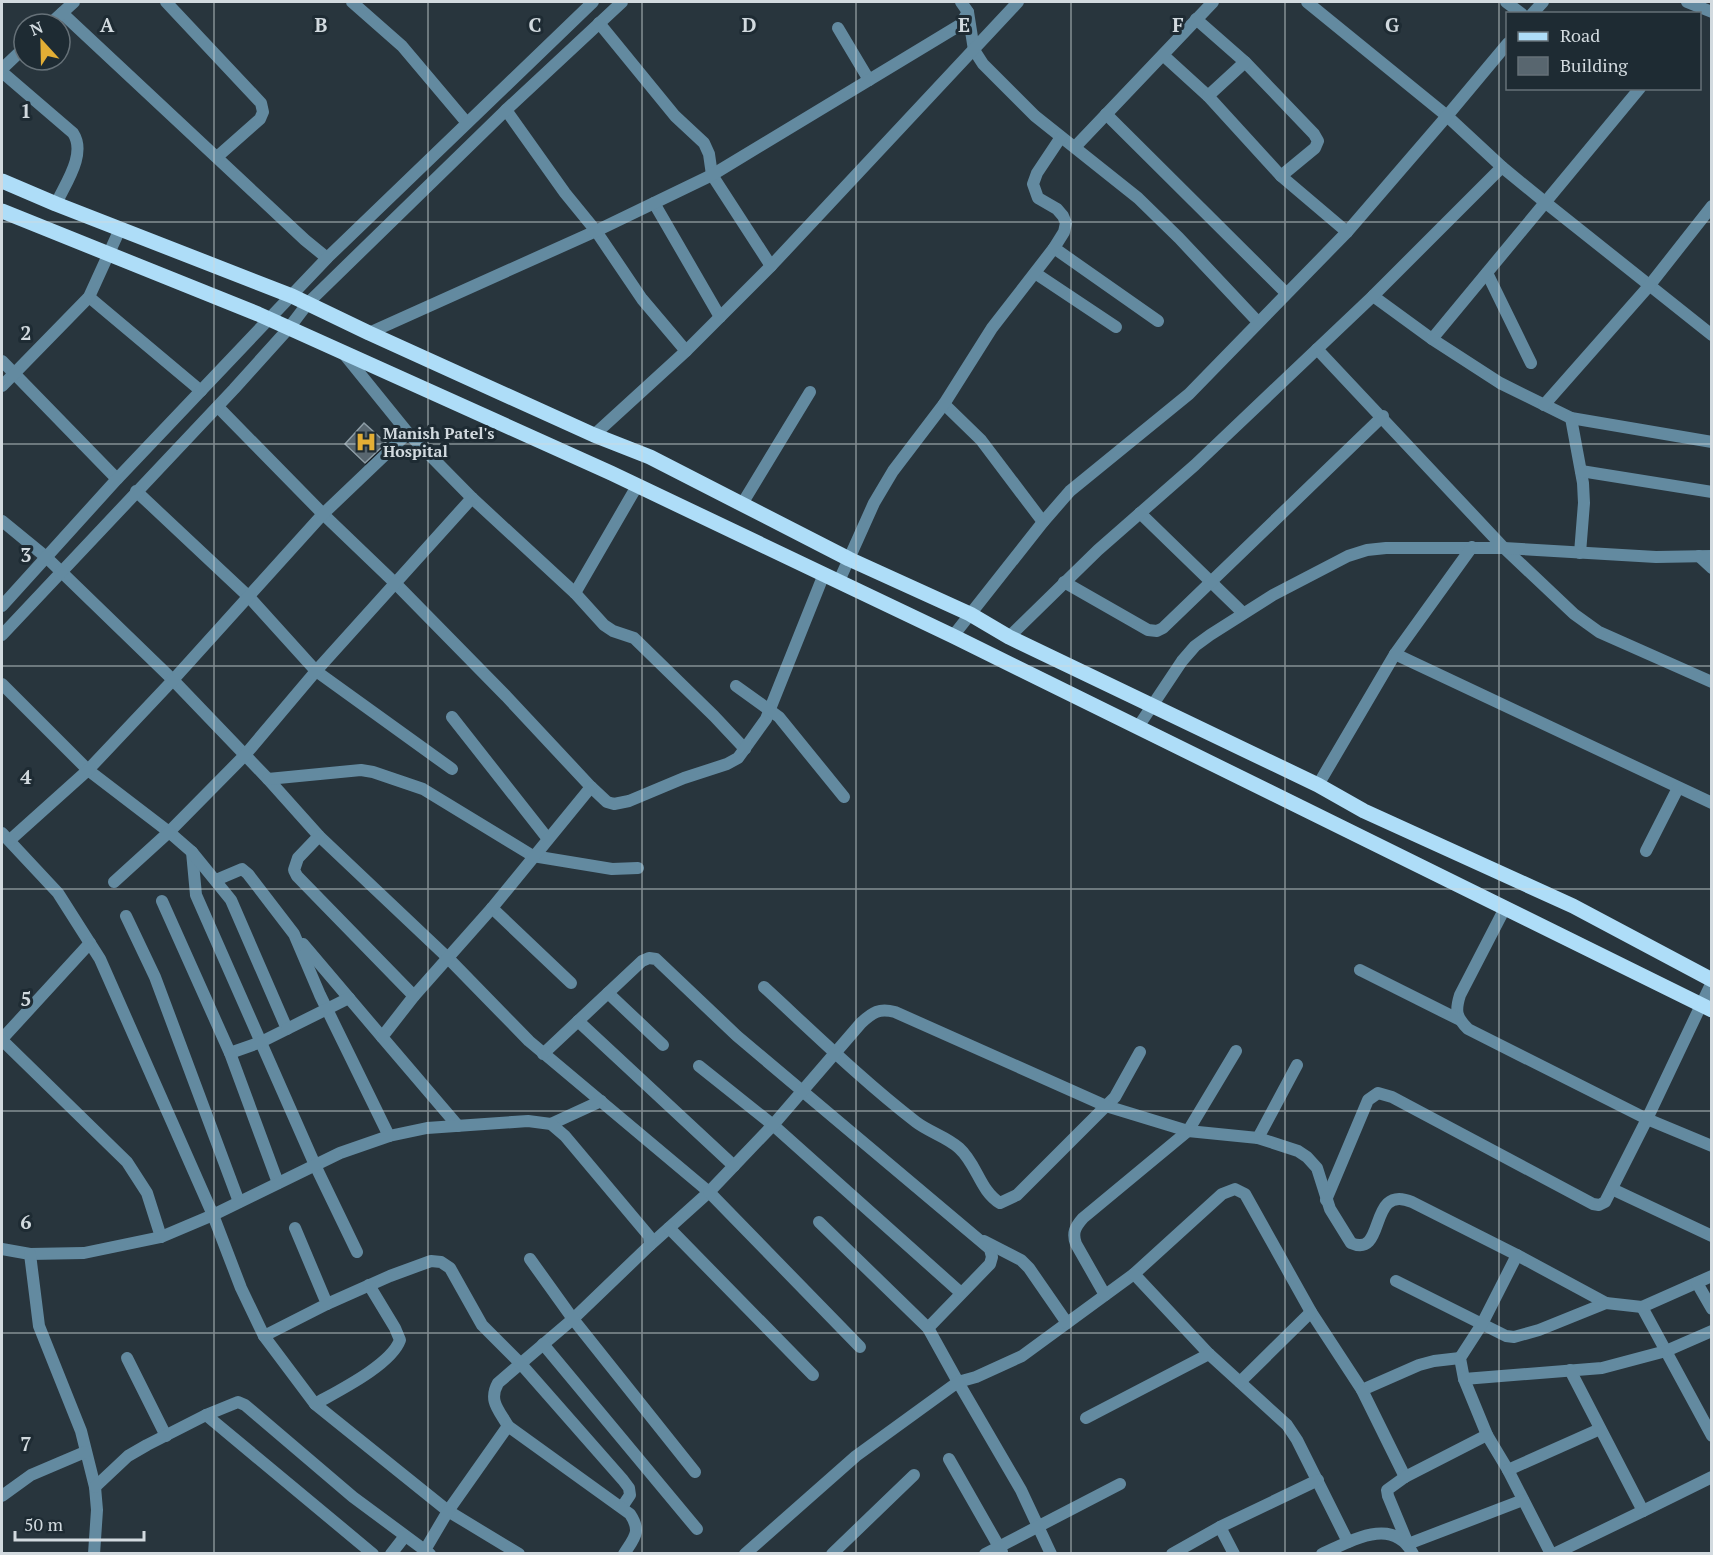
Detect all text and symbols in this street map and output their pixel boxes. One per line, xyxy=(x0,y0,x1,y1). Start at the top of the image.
text: A xyxy=(100,11,115,38)
text: B xyxy=(315,11,328,38)
text: C xyxy=(528,11,542,38)
text: D xyxy=(742,11,756,38)
text: E xyxy=(958,11,970,38)
text: F xyxy=(1172,11,1184,38)
text: G xyxy=(1385,11,1399,38)
north arrow xyxy=(12,12,72,72)
legend xyxy=(1506,12,1701,90)
text: N xyxy=(27,16,46,41)
text: Road xyxy=(1560,23,1600,47)
text: Building xyxy=(1560,53,1628,77)
text: 1 xyxy=(20,97,32,124)
text: 2 xyxy=(20,319,32,346)
place label: Manish Patel's Hospital xyxy=(383,422,494,462)
hospital icon: Manish Patel's Hospital xyxy=(354,430,378,454)
text: 3 xyxy=(20,541,32,568)
text: 4 xyxy=(20,763,32,790)
text: 5 xyxy=(20,985,32,1012)
text: 6 xyxy=(20,1208,32,1235)
text: 7 xyxy=(20,1430,32,1457)
scale bar xyxy=(15,1504,144,1542)
text: 50 m xyxy=(24,1512,64,1536)

